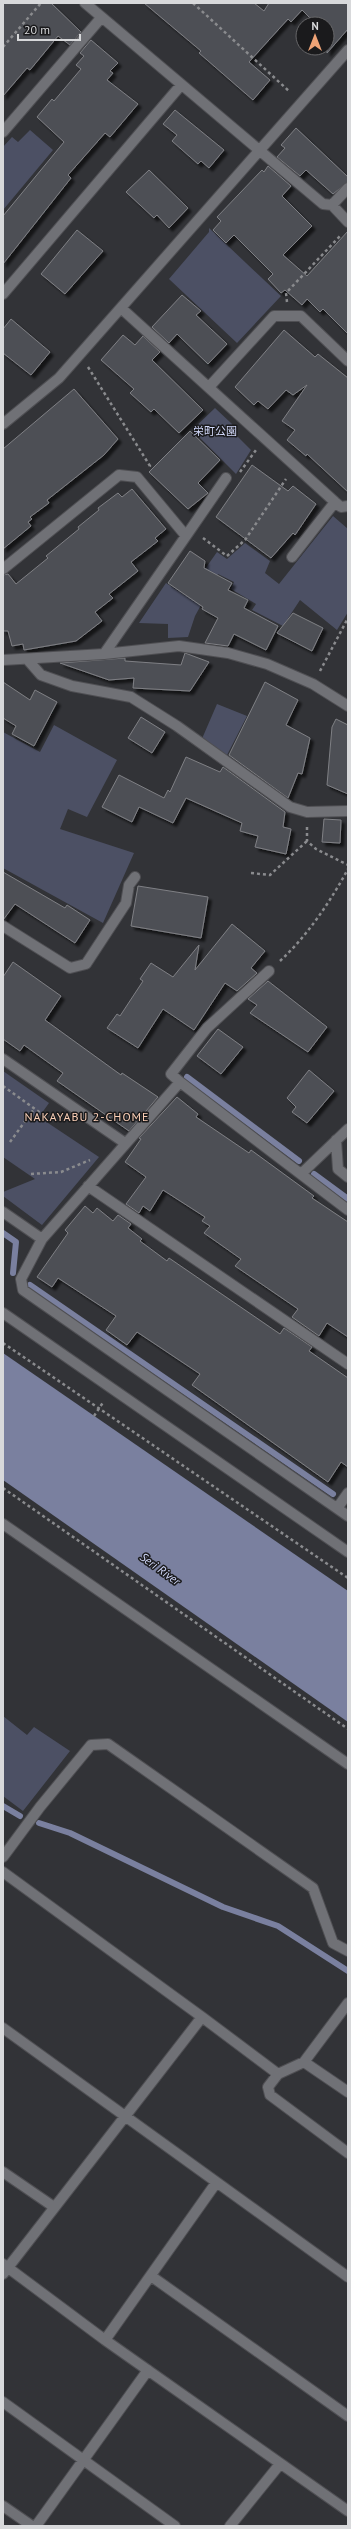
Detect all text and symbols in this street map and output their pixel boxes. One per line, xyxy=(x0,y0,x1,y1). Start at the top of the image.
scale bar xyxy=(18,16,80,42)
north arrow xyxy=(295,16,335,56)
text: N xyxy=(311,19,319,33)
text: 20 m xyxy=(24,22,50,37)
park label: 栄町公園 xyxy=(193,424,237,438)
district label: NAKAYABU 2-CHOME xyxy=(24,1109,150,1124)
water label: Seri River xyxy=(137,1549,184,1589)

